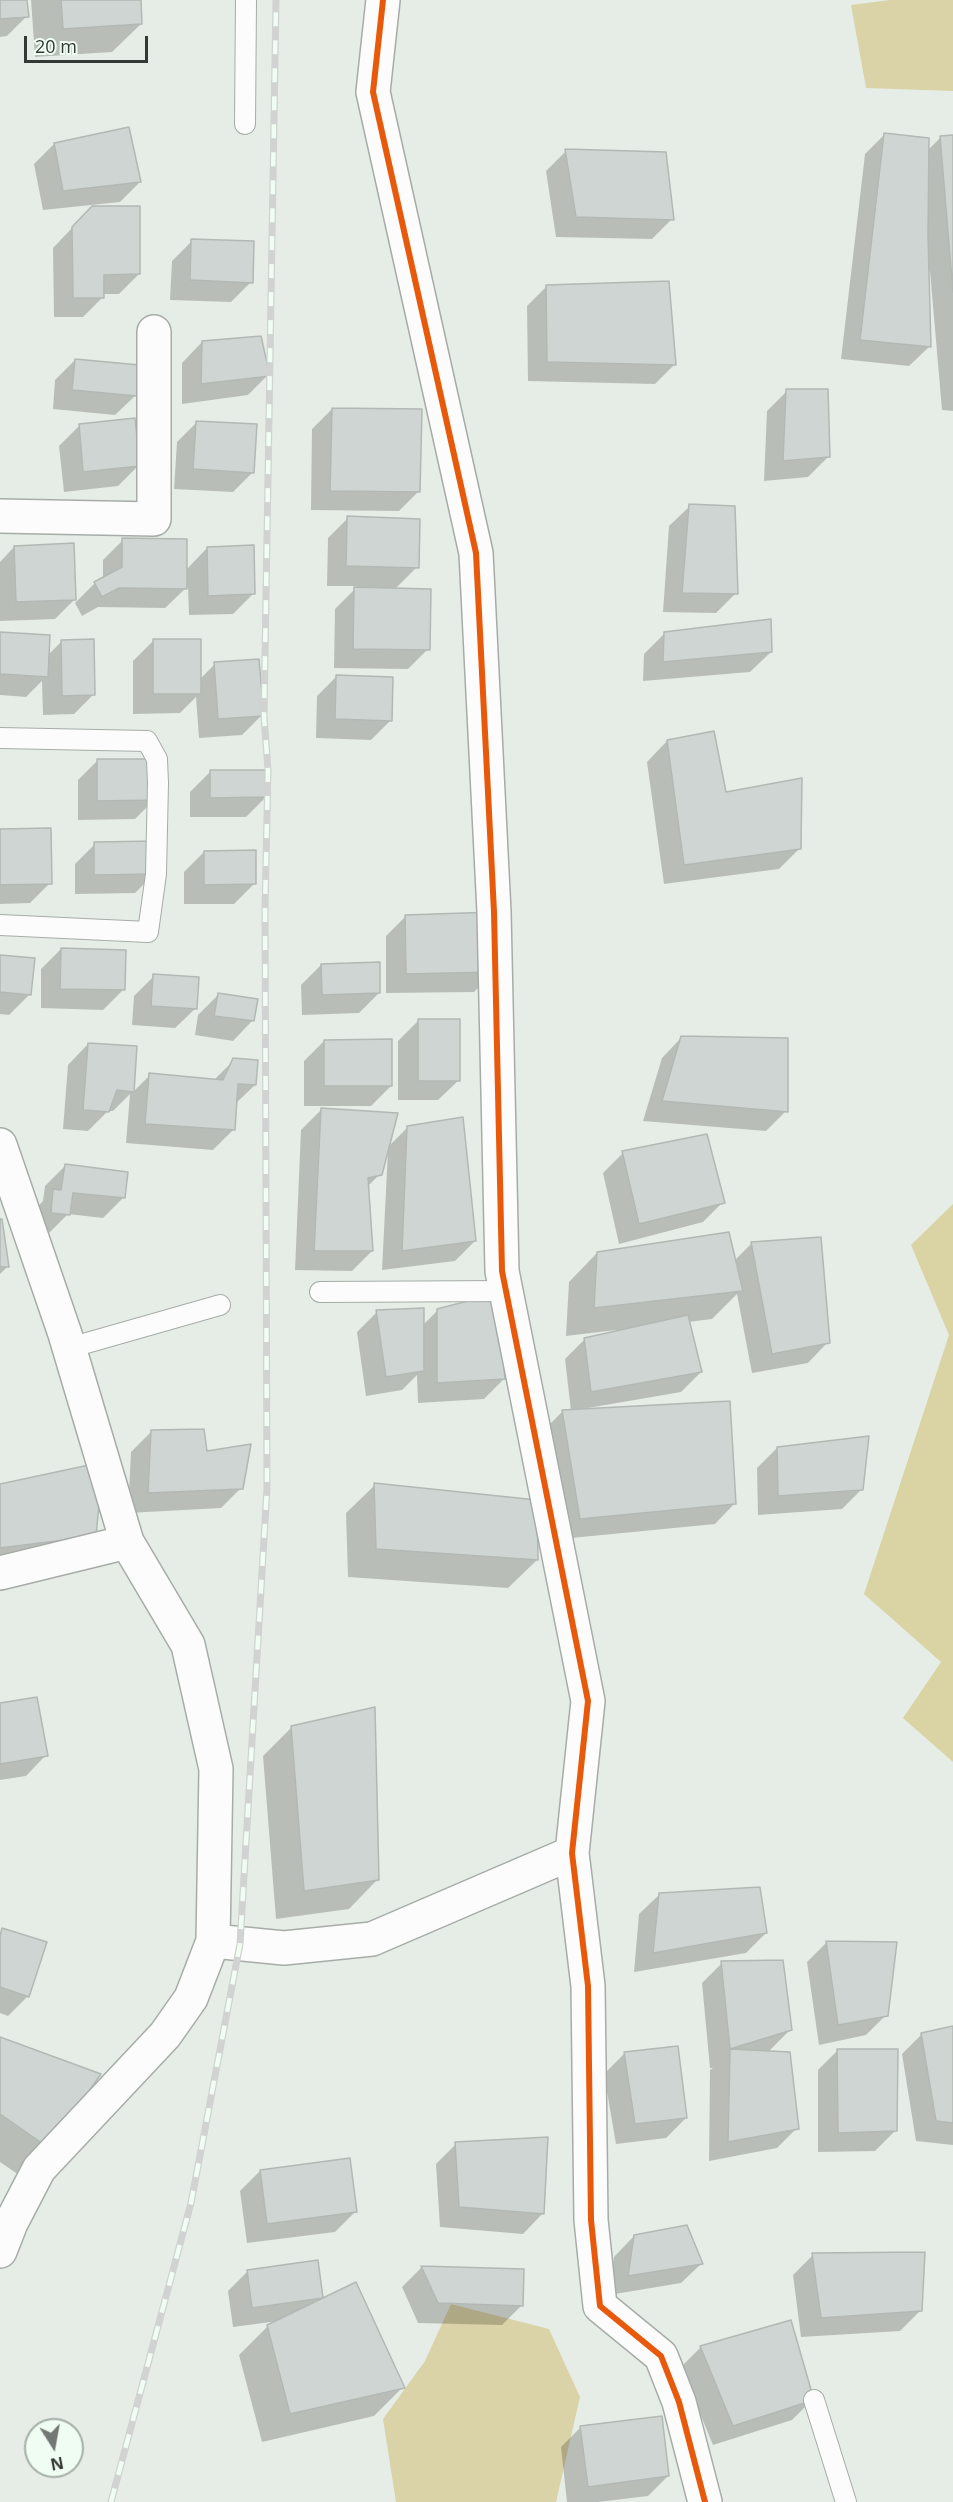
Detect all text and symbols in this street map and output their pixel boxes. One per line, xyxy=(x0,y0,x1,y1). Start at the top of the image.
scale bar xyxy=(27,24,152,62)
text: 20 m xyxy=(35,34,77,58)
north arrow xyxy=(24,2418,84,2478)
text: N xyxy=(49,2452,66,2476)

